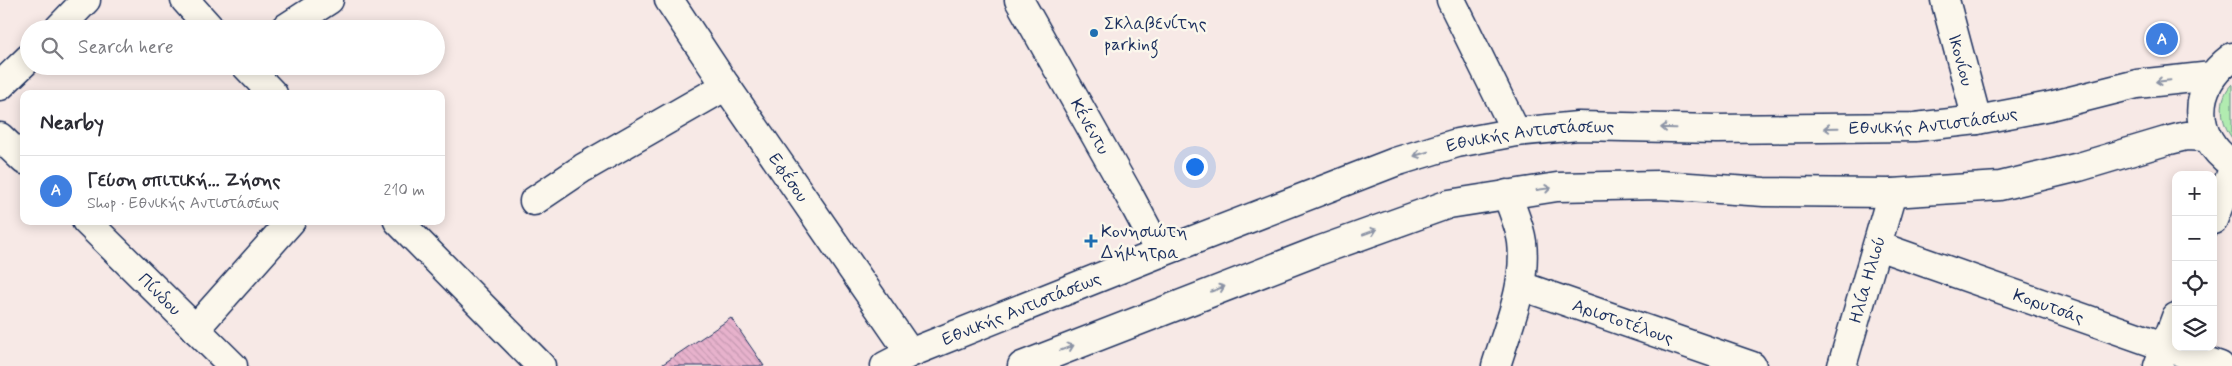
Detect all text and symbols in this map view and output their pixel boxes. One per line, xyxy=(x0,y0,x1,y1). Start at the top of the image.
place label: Σκλαβενίτης parking xyxy=(1104,12,1207,59)
search box xyxy=(20,20,445,75)
pin: A xyxy=(2146,20,2178,58)
marker: Σκλαβενίτης parking xyxy=(1088,27,1100,39)
street label: Ικονίου xyxy=(1942,31,1978,89)
icon: search xyxy=(38,34,66,62)
text: Search here xyxy=(78,35,174,60)
one-way arrow xyxy=(2156,76,2172,86)
street label: Κένεντυ xyxy=(1064,94,1115,159)
street label: Εθνικής Αντιστάσεως xyxy=(1848,102,2020,141)
text: Nearby xyxy=(40,109,104,137)
street label: Εθνικής Αντιστάσεως xyxy=(1443,115,1615,159)
one-way arrow xyxy=(1660,123,1676,132)
one-way arrow xyxy=(1823,123,1839,133)
street label: Εφέσου xyxy=(763,148,814,207)
one-way arrow xyxy=(1414,150,1429,159)
your location xyxy=(1182,154,1208,180)
text: Γεύση σπιτική... Ζήσης xyxy=(87,168,281,193)
map controls xyxy=(2172,171,2217,351)
button: + xyxy=(2172,171,2217,216)
text: A xyxy=(51,180,61,201)
text: 210 m xyxy=(384,180,425,201)
one-way arrow xyxy=(1536,184,1552,194)
text: Shop · Εθνικής Αντιστάσεως xyxy=(87,193,279,214)
button: − xyxy=(2172,216,2217,261)
place label: Κονησιώτη Δήμητρα xyxy=(1101,220,1188,265)
one-way arrow xyxy=(1362,227,1378,236)
street label: Ηλία Ηλιού xyxy=(1844,233,1892,326)
marker: Κονησιώτη Δήμητρα xyxy=(1085,235,1097,247)
button: locate xyxy=(2172,261,2217,306)
street label: Εθνικής Αντιστάσεως xyxy=(938,267,1105,352)
street label: Πίνδου xyxy=(132,268,186,322)
street label: Κορυτσάς xyxy=(2010,283,2087,330)
one-way arrow xyxy=(1210,284,1225,293)
street label: Αριστοτέλους xyxy=(1569,294,1677,351)
button: layers xyxy=(2172,306,2217,351)
one-way arrow xyxy=(1059,343,1074,352)

